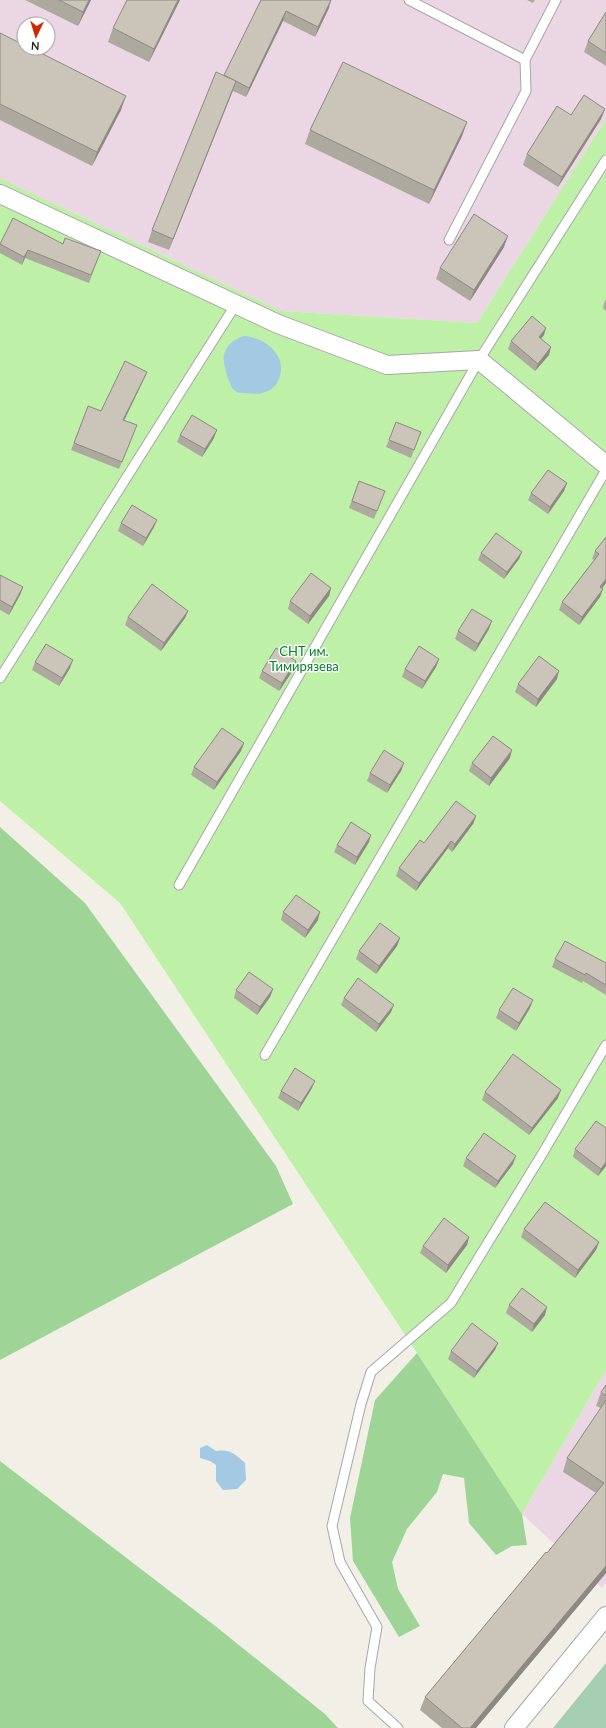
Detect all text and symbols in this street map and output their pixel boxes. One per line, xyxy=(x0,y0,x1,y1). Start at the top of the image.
north arrow xyxy=(16,16,56,56)
text: N xyxy=(31,40,40,53)
park label: СНТ им. Тимирязева xyxy=(269,643,339,674)

